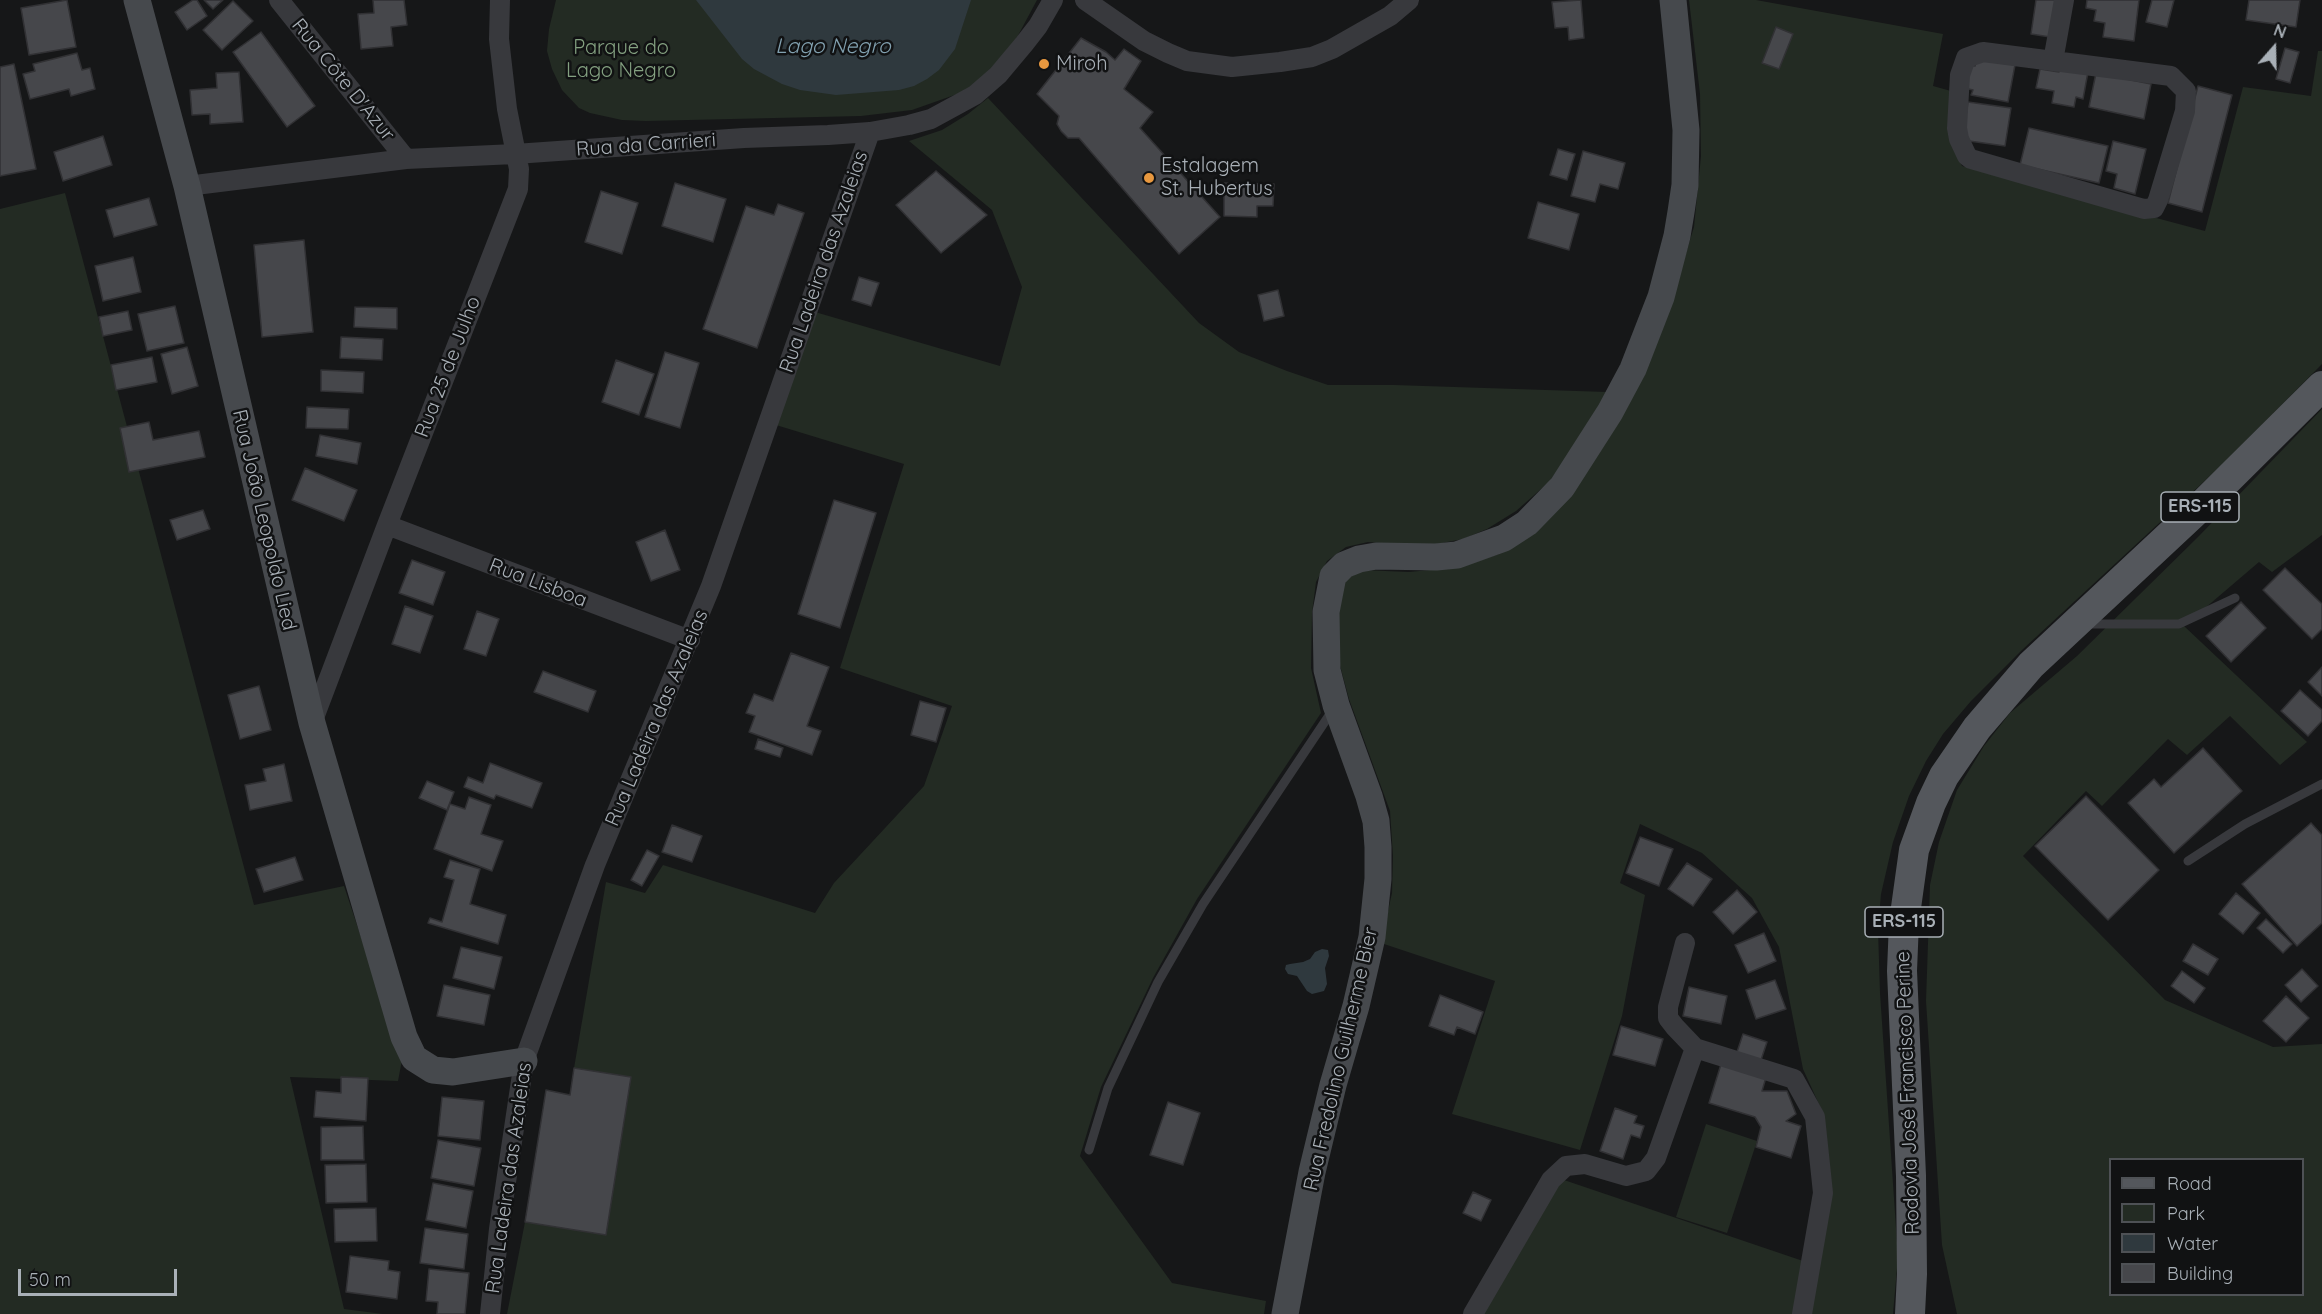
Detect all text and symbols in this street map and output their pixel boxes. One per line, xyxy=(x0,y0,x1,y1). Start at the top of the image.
street label: Rua Côte D'Azur xyxy=(286,14,400,146)
north arrow xyxy=(2244,18,2304,78)
text: N xyxy=(2271,20,2289,42)
water label: Lago Negro xyxy=(775,34,891,60)
park label: Parque do Lago Negro xyxy=(566,36,676,83)
place label: Miroh xyxy=(1056,52,1108,76)
marker: Miroh xyxy=(1037,57,1051,71)
street label: Rua da Carrieri xyxy=(575,128,717,162)
street label: Rua Ladeira das Azaleias xyxy=(775,148,873,376)
place label: Estalagem St. Hubertus xyxy=(1161,154,1273,201)
marker: Estalagem St. Hubertus xyxy=(1142,171,1156,185)
street label: Rua 25 de Julho xyxy=(410,293,486,441)
street label: Rua João Leopoldo Lied xyxy=(227,407,301,633)
road number: ERS-115 xyxy=(2161,492,2239,522)
street label: Rua Lisboa xyxy=(486,553,590,613)
street label: Rua Ladeira das Azaleias xyxy=(600,606,714,830)
road number: ERS-115 xyxy=(1865,907,1943,937)
street label: Rua Fredolino Guilherme Bier xyxy=(1299,925,1383,1193)
street label: Rodovia José Francisco Perine xyxy=(1891,951,1925,1235)
street label: Rua Ladeira das Azaleias xyxy=(481,1061,537,1295)
legend xyxy=(2109,1158,2304,1296)
text: Road xyxy=(2167,1172,2212,1195)
text: Park xyxy=(2167,1202,2205,1225)
text: Water xyxy=(2167,1232,2218,1255)
scale bar xyxy=(21,1257,180,1295)
text: Building xyxy=(2167,1262,2233,1285)
text: 50 m xyxy=(29,1268,71,1291)

